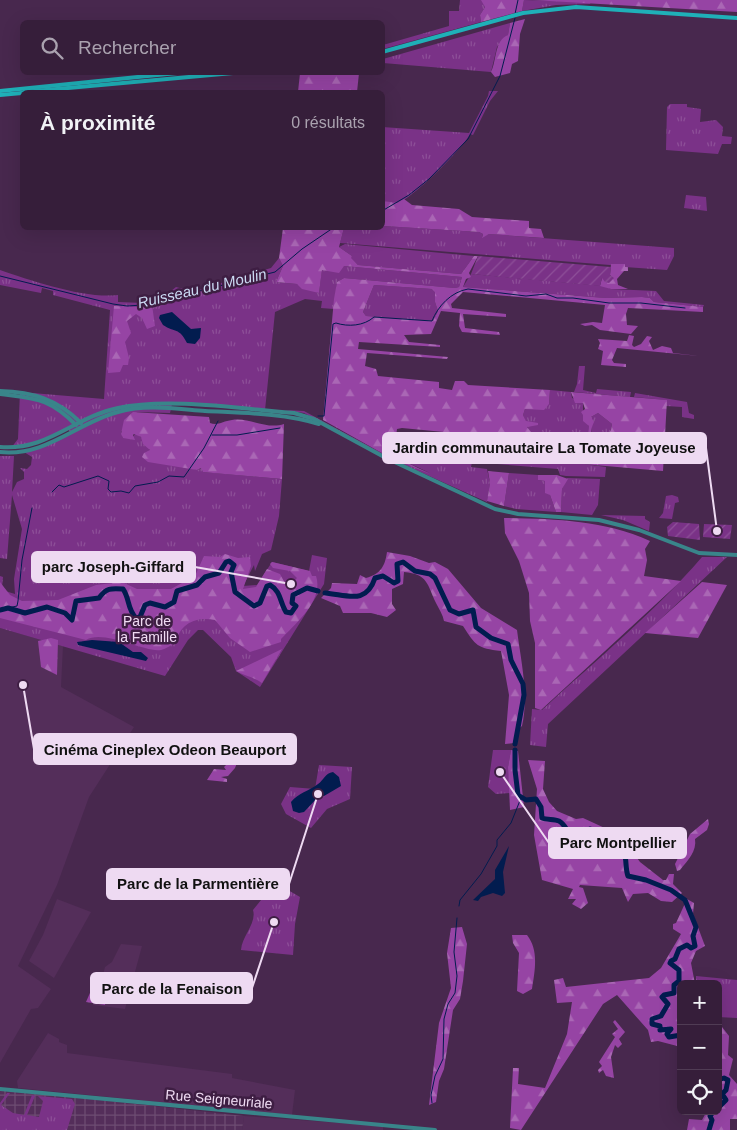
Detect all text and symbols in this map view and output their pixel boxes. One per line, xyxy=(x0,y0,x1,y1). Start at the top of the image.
search box xyxy=(20,20,385,75)
icon: search xyxy=(38,34,66,62)
text: Rechercher xyxy=(78,37,176,58)
text: À proximité xyxy=(40,111,156,134)
text: 0 résultats xyxy=(291,114,365,131)
water label: Ruisseau du Moulin xyxy=(136,265,268,311)
callout: Jardin communautaire La Tomate Joyeuse xyxy=(383,433,706,463)
text: Jardin communautaire La Tomate Joyeuse xyxy=(392,439,696,456)
callout: parc Joseph-Giffard xyxy=(32,552,195,582)
text: parc Joseph-Giffard xyxy=(42,558,184,575)
park label: Parc de la Famille xyxy=(117,613,177,645)
callout: Cinéma Cineplex Odeon Beauport xyxy=(34,734,296,764)
text: Cinéma Cineplex Odeon Beauport xyxy=(44,741,286,758)
callout: Parc Montpellier xyxy=(549,828,686,858)
text: Parc Montpellier xyxy=(560,834,677,851)
callout: Parc de la Parmentière xyxy=(107,869,289,899)
text: Parc de la Parmentière xyxy=(117,875,279,892)
callout: Parc de la Fenaison xyxy=(91,973,252,1003)
text: Parc de la Fenaison xyxy=(102,980,242,997)
map controls xyxy=(677,980,722,1115)
button: + xyxy=(677,980,722,1025)
button: − xyxy=(677,1025,722,1070)
button: locate xyxy=(677,1070,722,1115)
street label: Rue Seigneuriale xyxy=(165,1086,273,1112)

